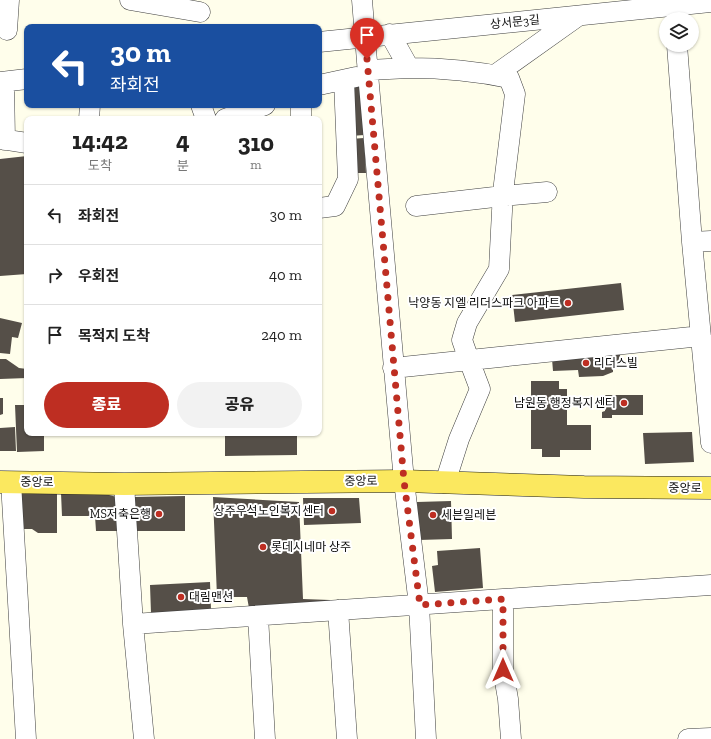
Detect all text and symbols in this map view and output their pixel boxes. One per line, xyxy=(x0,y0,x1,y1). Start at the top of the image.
street label: 상서문3길 xyxy=(489,12,541,32)
map controls xyxy=(659,12,699,52)
button: layers xyxy=(659,12,699,52)
pin xyxy=(350,18,384,59)
icon: arrive xyxy=(356,24,378,46)
text: 30 m xyxy=(110,36,171,69)
icon: left xyxy=(44,40,96,92)
text: 좌회전 xyxy=(110,74,160,96)
text: 14:42 xyxy=(72,126,128,155)
text: 4 xyxy=(176,126,190,155)
text: 310 xyxy=(238,128,274,157)
text: m xyxy=(250,157,261,172)
text: 도착 xyxy=(88,158,112,173)
text: 분 xyxy=(177,158,189,173)
icon: left xyxy=(44,204,66,226)
text: 30 m xyxy=(270,206,302,224)
text: 좌회전 xyxy=(78,207,119,225)
icon: right xyxy=(44,264,66,286)
text: 40 m xyxy=(269,266,302,284)
text: 우회전 xyxy=(78,267,119,285)
place label: 낙양동 지엘 리더스파크 아파트 xyxy=(408,296,560,310)
marker: 낙양동 지엘 리더스파크 아파트 xyxy=(563,298,573,308)
icon: arrive xyxy=(44,324,66,346)
text: 240 m xyxy=(261,326,302,344)
text: 목적지 도착 xyxy=(78,327,150,345)
place label: 리더스빌 xyxy=(594,356,638,370)
marker: 리더스빌 xyxy=(581,358,591,368)
button: 종료 xyxy=(44,382,169,428)
button: 공유 xyxy=(177,382,302,428)
place label: 남원동 행정복지센터 xyxy=(514,396,616,410)
marker: 남원동 행정복지센터 xyxy=(619,398,629,408)
street label: 중앙로 xyxy=(344,474,378,488)
street label: 중앙로 xyxy=(20,475,54,489)
street label: 중앙로 xyxy=(668,481,702,495)
place label: 상주우석노인복지센터 xyxy=(214,504,324,518)
marker: 상주우석노인복지센터 xyxy=(327,506,337,516)
place label: MS저축은행 xyxy=(90,507,151,521)
place label: 세븐일레븐 xyxy=(441,508,496,522)
marker: MS저축은행 xyxy=(154,509,164,519)
marker: 세븐일레븐 xyxy=(428,510,438,520)
place label: 롯데시네마 상주 xyxy=(271,540,351,554)
marker: 롯데시네마 상주 xyxy=(258,542,268,552)
place label: 대림맨션 xyxy=(189,590,233,604)
marker: 대림맨션 xyxy=(176,592,186,602)
position arrow xyxy=(482,649,524,691)

